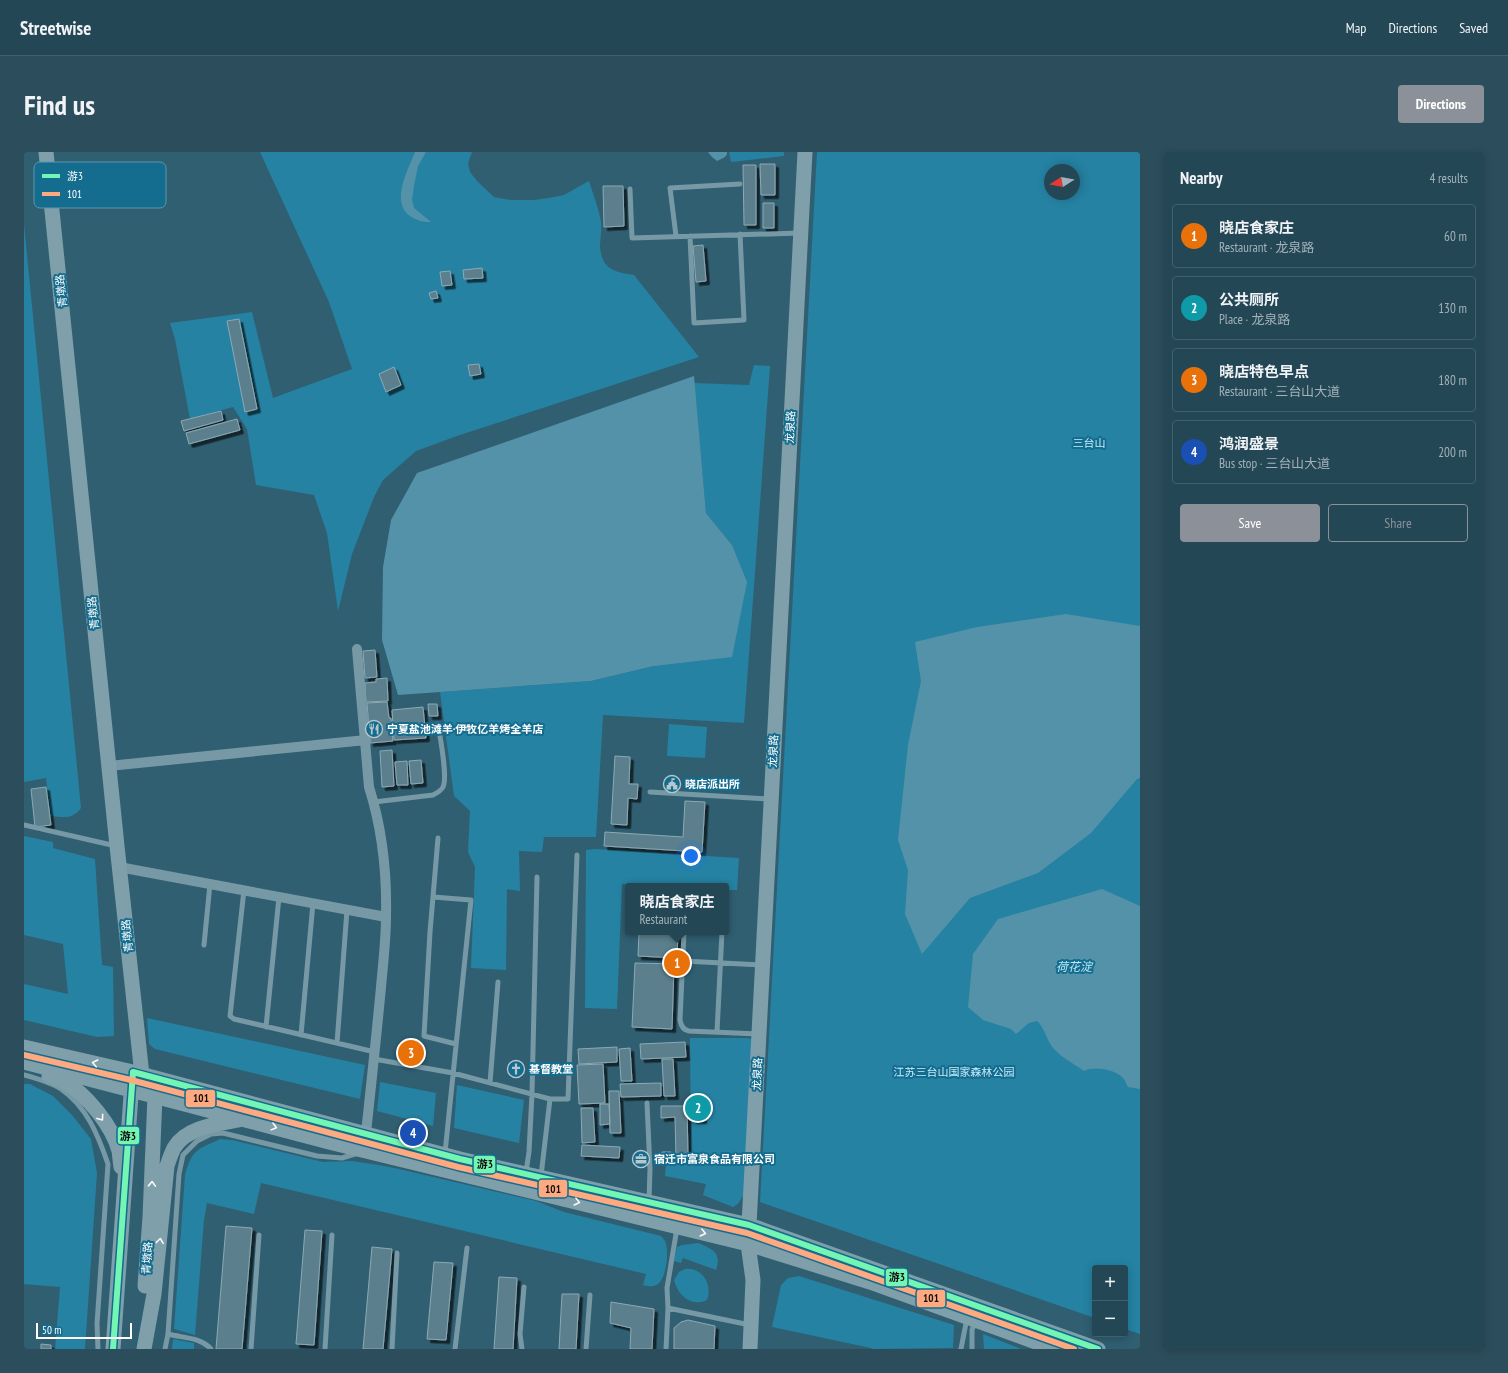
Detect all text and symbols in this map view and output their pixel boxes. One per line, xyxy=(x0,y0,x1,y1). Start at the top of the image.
text: Streetwise xyxy=(20,16,91,40)
text: Map xyxy=(1346,19,1366,37)
text: Directions xyxy=(1388,19,1437,37)
text: Saved xyxy=(1459,19,1488,37)
button: Directions xyxy=(1398,85,1484,123)
text: Find us xyxy=(24,86,95,123)
legend xyxy=(34,162,166,208)
north arrow xyxy=(1044,164,1080,200)
text: Nearby xyxy=(1180,167,1223,189)
text: 游3 xyxy=(67,169,83,183)
text: 4 results xyxy=(1429,170,1468,187)
text: 101 xyxy=(67,187,82,201)
text: 晓店食家庄 xyxy=(1219,218,1294,237)
text: 1 xyxy=(1191,228,1197,245)
text: 60 m xyxy=(1444,228,1467,245)
text: Restaurant · 龙泉路 xyxy=(1219,239,1314,256)
street label: 青墩路 xyxy=(52,274,70,308)
text: 公共厕所 xyxy=(1219,290,1279,309)
text: 2 xyxy=(1191,300,1197,317)
text: 130 m xyxy=(1438,300,1467,317)
text: Place · 龙泉路 xyxy=(1219,311,1290,328)
text: 晓店特色早点 xyxy=(1219,362,1309,381)
text: 3 xyxy=(1191,372,1197,389)
text: 180 m xyxy=(1438,372,1467,389)
text: Restaurant · 三台山大道 xyxy=(1219,383,1340,400)
street label: 龙泉路 xyxy=(782,410,798,444)
text: 鸿润盛景 xyxy=(1219,434,1279,453)
park label: 三台山 xyxy=(1073,436,1106,450)
text: 4 xyxy=(1191,444,1197,461)
text: 200 m xyxy=(1438,444,1467,461)
text: Bus stop · 三台山大道 xyxy=(1219,455,1330,472)
button: Save xyxy=(1180,504,1320,542)
button: Share xyxy=(1328,504,1468,542)
street label: 青墩路 xyxy=(84,596,102,630)
restaurant icon: 宁夏盐池滩羊·伊牧亿羊烤全羊店 xyxy=(364,719,384,739)
place label: 宁夏盐池滩羊·伊牧亿羊烤全羊店 xyxy=(387,722,543,736)
street label: 龙泉路 xyxy=(765,734,781,768)
public building icon: 晓店派出所 xyxy=(662,774,682,794)
place label: 晓店派出所 xyxy=(685,777,740,791)
your location xyxy=(681,846,701,866)
popup xyxy=(625,883,729,935)
text: 晓店食家庄 xyxy=(639,892,715,911)
text: Restaurant xyxy=(639,911,687,928)
street label: 青墩路 xyxy=(118,919,136,953)
pin: 1 xyxy=(664,948,690,978)
water label: 荷花淀 xyxy=(1056,959,1094,974)
pin: 3 xyxy=(398,1038,424,1068)
street label: 龙泉路 xyxy=(749,1057,765,1091)
church icon: 基督教堂 xyxy=(506,1059,526,1079)
one-way arrow xyxy=(92,1060,98,1068)
place label: 基督教堂 xyxy=(529,1062,573,1076)
park label: 江苏三台山国家森林公园 xyxy=(894,1065,1015,1079)
line badge: 101 xyxy=(185,1089,216,1108)
text: 101 xyxy=(193,1091,209,1105)
pin: 2 xyxy=(685,1093,711,1123)
one-way arrow xyxy=(96,1113,103,1120)
pin: 4 xyxy=(400,1118,426,1148)
one-way arrow xyxy=(270,1122,277,1131)
line badge: 游3 xyxy=(117,1126,140,1145)
text: 游3 xyxy=(120,1129,136,1143)
office icon: 宿迁市富泉食品有限公司 xyxy=(631,1149,651,1169)
place label: 宿迁市富泉食品有限公司 xyxy=(654,1152,775,1166)
line badge: 游3 xyxy=(473,1155,496,1174)
text: 游3 xyxy=(477,1157,493,1171)
line badge: 101 xyxy=(538,1179,568,1198)
one-way arrow xyxy=(147,1181,156,1187)
text: 101 xyxy=(545,1182,561,1196)
one-way arrow xyxy=(573,1197,580,1206)
one-way arrow xyxy=(700,1228,706,1236)
one-way arrow xyxy=(155,1238,164,1244)
street label: 青墩路 xyxy=(139,1241,155,1275)
map controls xyxy=(1092,1265,1128,1337)
button: + xyxy=(1092,1265,1128,1301)
line badge: 游3 xyxy=(885,1268,908,1287)
text: 游3 xyxy=(889,1270,905,1284)
line badge: 101 xyxy=(916,1289,946,1308)
text: 101 xyxy=(923,1291,939,1305)
button: − xyxy=(1092,1301,1128,1337)
scale bar xyxy=(36,1321,132,1340)
text: 50 m xyxy=(42,1323,61,1337)

